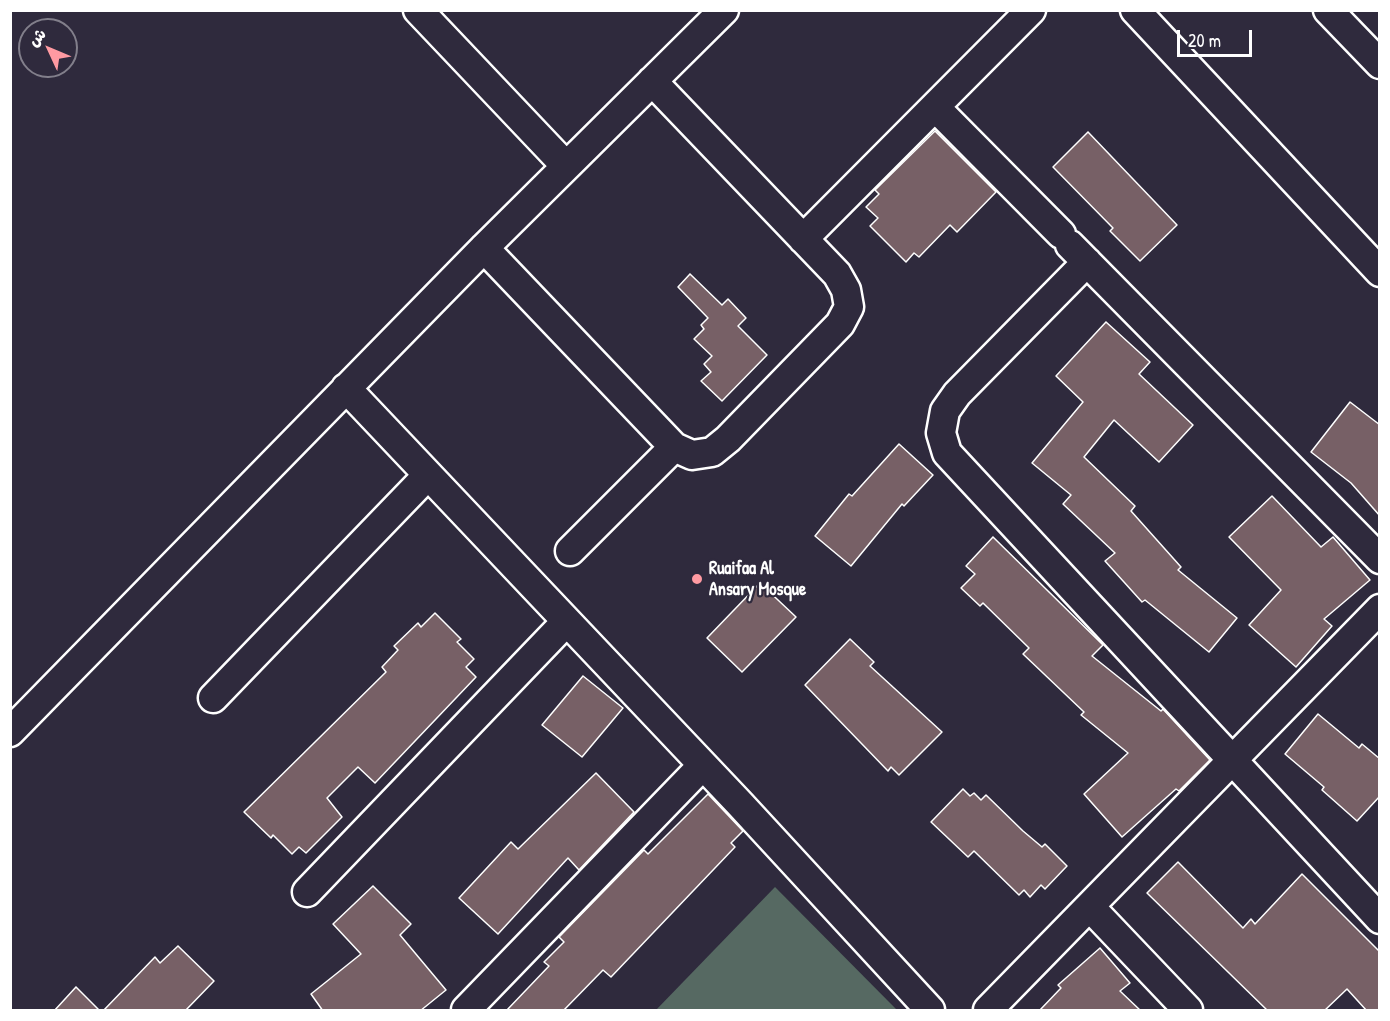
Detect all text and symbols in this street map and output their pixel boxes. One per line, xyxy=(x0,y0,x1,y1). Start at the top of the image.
north arrow xyxy=(18,18,78,78)
scale bar xyxy=(1180,18,1255,56)
text: ش xyxy=(22,23,51,51)
text: 20 m xyxy=(1188,28,1221,53)
place label: Ruaifaa Al Ansary Mosque xyxy=(709,558,806,600)
marker: Ruaifaa Al Ansary Mosque xyxy=(690,572,704,586)

